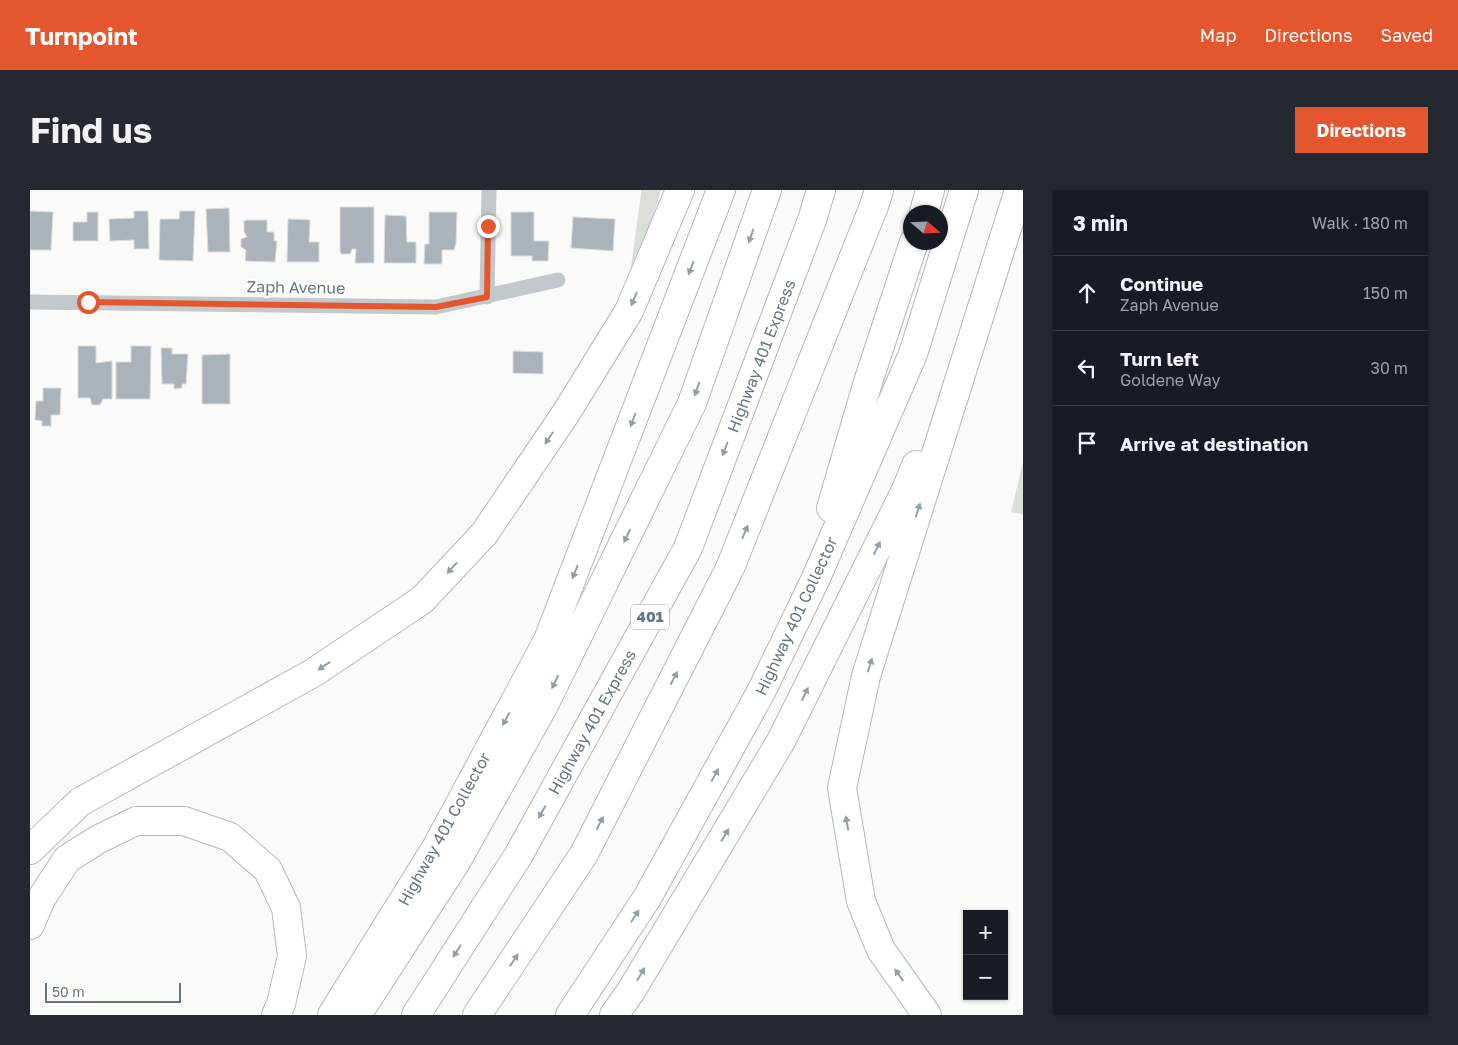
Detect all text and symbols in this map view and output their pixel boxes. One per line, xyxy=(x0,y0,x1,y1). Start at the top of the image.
text: Turnpoint xyxy=(25,21,138,50)
text: Map xyxy=(1200,24,1236,46)
text: Directions xyxy=(1264,24,1352,46)
text: Saved xyxy=(1380,24,1433,46)
button: Directions xyxy=(1295,107,1428,153)
text: Find us xyxy=(30,109,152,151)
north arrow xyxy=(903,205,948,250)
text: 3 min xyxy=(1073,210,1128,236)
text: Walk · 180 m xyxy=(1312,213,1408,233)
route end xyxy=(477,215,500,238)
one-way arrow xyxy=(746,229,754,244)
one-way arrow xyxy=(687,261,695,276)
text: Continue xyxy=(1120,272,1203,295)
street label: Zaph Avenue xyxy=(246,276,346,298)
street label: Highway 401 Express xyxy=(723,277,799,435)
icon: ahead xyxy=(1073,279,1101,307)
text: 150 m xyxy=(1363,283,1408,303)
route start xyxy=(77,291,100,314)
one-way arrow xyxy=(629,292,637,306)
text: Zaph Avenue xyxy=(1120,295,1219,315)
text: Turn left xyxy=(1120,347,1199,370)
icon: left xyxy=(1073,354,1101,382)
text: 30 m xyxy=(1371,358,1408,378)
text: Goldene Way xyxy=(1120,370,1220,390)
one-way arrow xyxy=(693,382,700,397)
one-way arrow xyxy=(629,413,637,428)
icon: arrive xyxy=(1073,429,1101,457)
one-way arrow xyxy=(544,431,554,444)
text: Arrive at destination xyxy=(1120,432,1308,455)
one-way arrow xyxy=(721,442,729,456)
one-way arrow xyxy=(915,502,923,517)
one-way arrow xyxy=(741,525,749,539)
one-way arrow xyxy=(623,529,631,543)
street label: Highway 401 Collector xyxy=(750,534,842,698)
one-way arrow xyxy=(873,541,881,555)
one-way arrow xyxy=(446,561,458,573)
one-way arrow xyxy=(571,565,579,580)
road number: 401 xyxy=(631,604,669,630)
street label: Highway 401 Express xyxy=(544,646,640,798)
one-way arrow xyxy=(866,657,874,672)
one-way arrow xyxy=(317,661,330,671)
one-way arrow xyxy=(670,671,678,685)
one-way arrow xyxy=(551,675,559,689)
one-way arrow xyxy=(800,686,809,701)
one-way arrow xyxy=(502,711,510,726)
street label: Highway 401 Collector xyxy=(393,749,495,909)
one-way arrow xyxy=(711,768,720,781)
one-way arrow xyxy=(538,805,546,820)
one-way arrow xyxy=(843,815,851,831)
one-way arrow xyxy=(596,816,604,830)
one-way arrow xyxy=(720,829,729,842)
one-way arrow xyxy=(630,909,640,922)
map controls xyxy=(963,910,1008,1000)
button: + xyxy=(963,910,1008,955)
one-way arrow xyxy=(453,944,462,957)
one-way arrow xyxy=(509,953,518,967)
button: − xyxy=(963,955,1008,1000)
one-way arrow xyxy=(637,968,646,981)
one-way arrow xyxy=(894,968,904,982)
scale bar xyxy=(45,980,181,1003)
text: 50 m xyxy=(52,983,85,1000)

